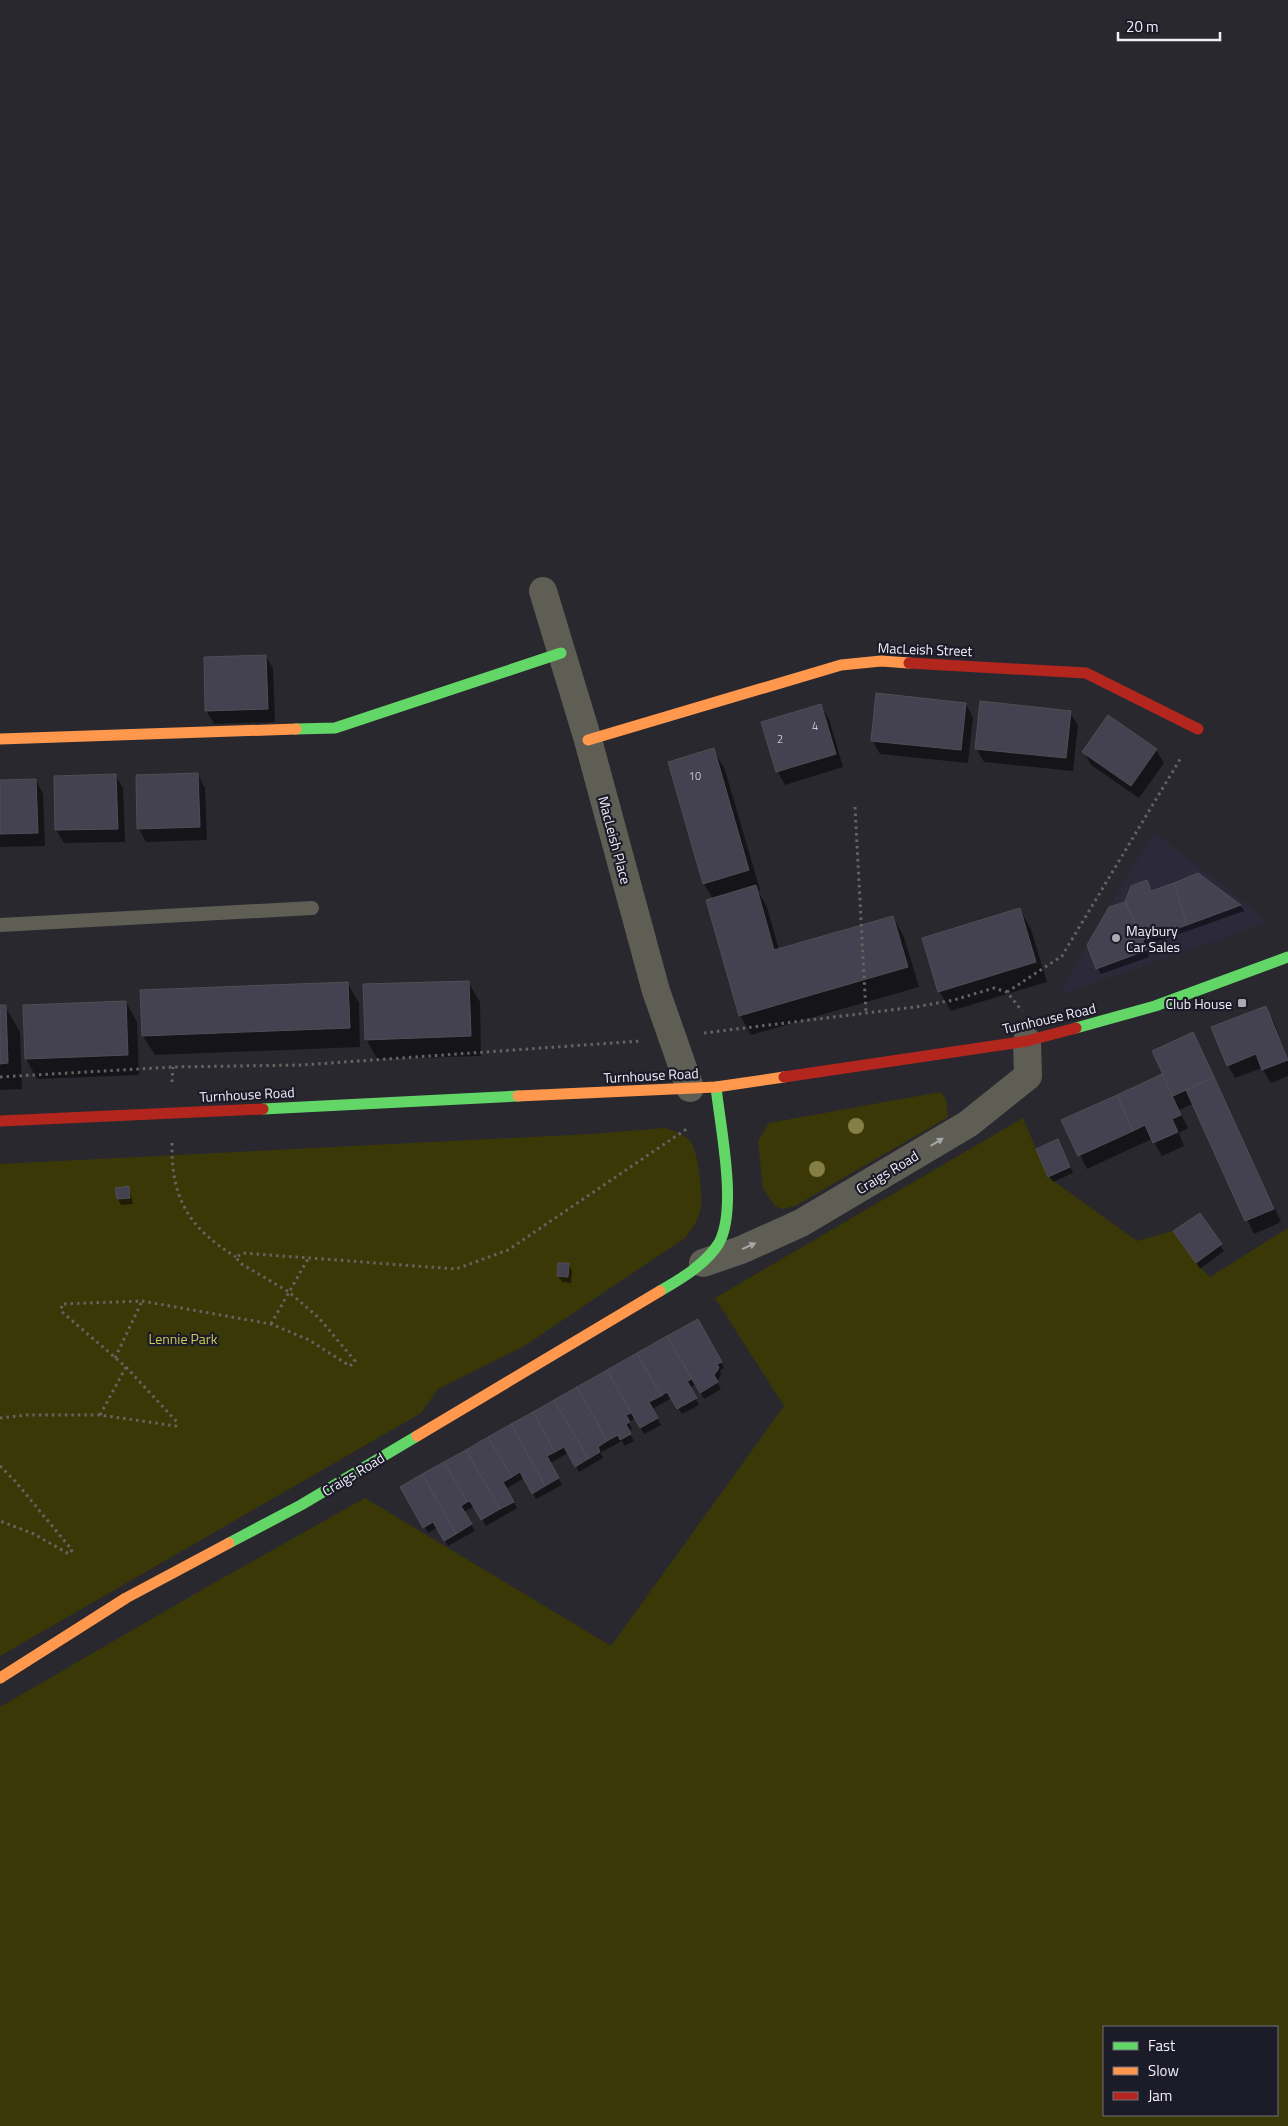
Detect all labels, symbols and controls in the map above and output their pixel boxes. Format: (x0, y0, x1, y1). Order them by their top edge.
scale bar (1118, 10, 1220, 42)
text: 20 m (1126, 15, 1159, 38)
street label: MacLeish Street (877, 637, 973, 661)
house number: 4 (812, 718, 818, 734)
house number: 2 (777, 731, 783, 747)
house number: 10 (689, 768, 701, 784)
street label: MacLeish Place (593, 794, 637, 886)
place label: Maybury Car Sales (1126, 920, 1180, 957)
marker: Maybury Car Sales (1110, 932, 1122, 944)
place label: Club House (1165, 993, 1232, 1014)
street label: Turnhouse Road (1000, 997, 1098, 1039)
marker: Club House (1236, 997, 1248, 1009)
street label: Turnhouse Road (603, 1062, 699, 1088)
street label: Turnhouse Road (199, 1081, 295, 1107)
one-way arrow (930, 1138, 943, 1147)
street label: Craigs Road (852, 1145, 922, 1199)
one-way arrow (742, 1242, 756, 1250)
park label: Lennie Park (149, 1328, 218, 1349)
street label: Craigs Road (318, 1447, 388, 1501)
legend (1103, 2026, 1278, 2116)
text: Fast (1148, 2034, 1176, 2057)
text: Slow (1148, 2059, 1179, 2082)
text: Jam (1148, 2084, 1172, 2107)

